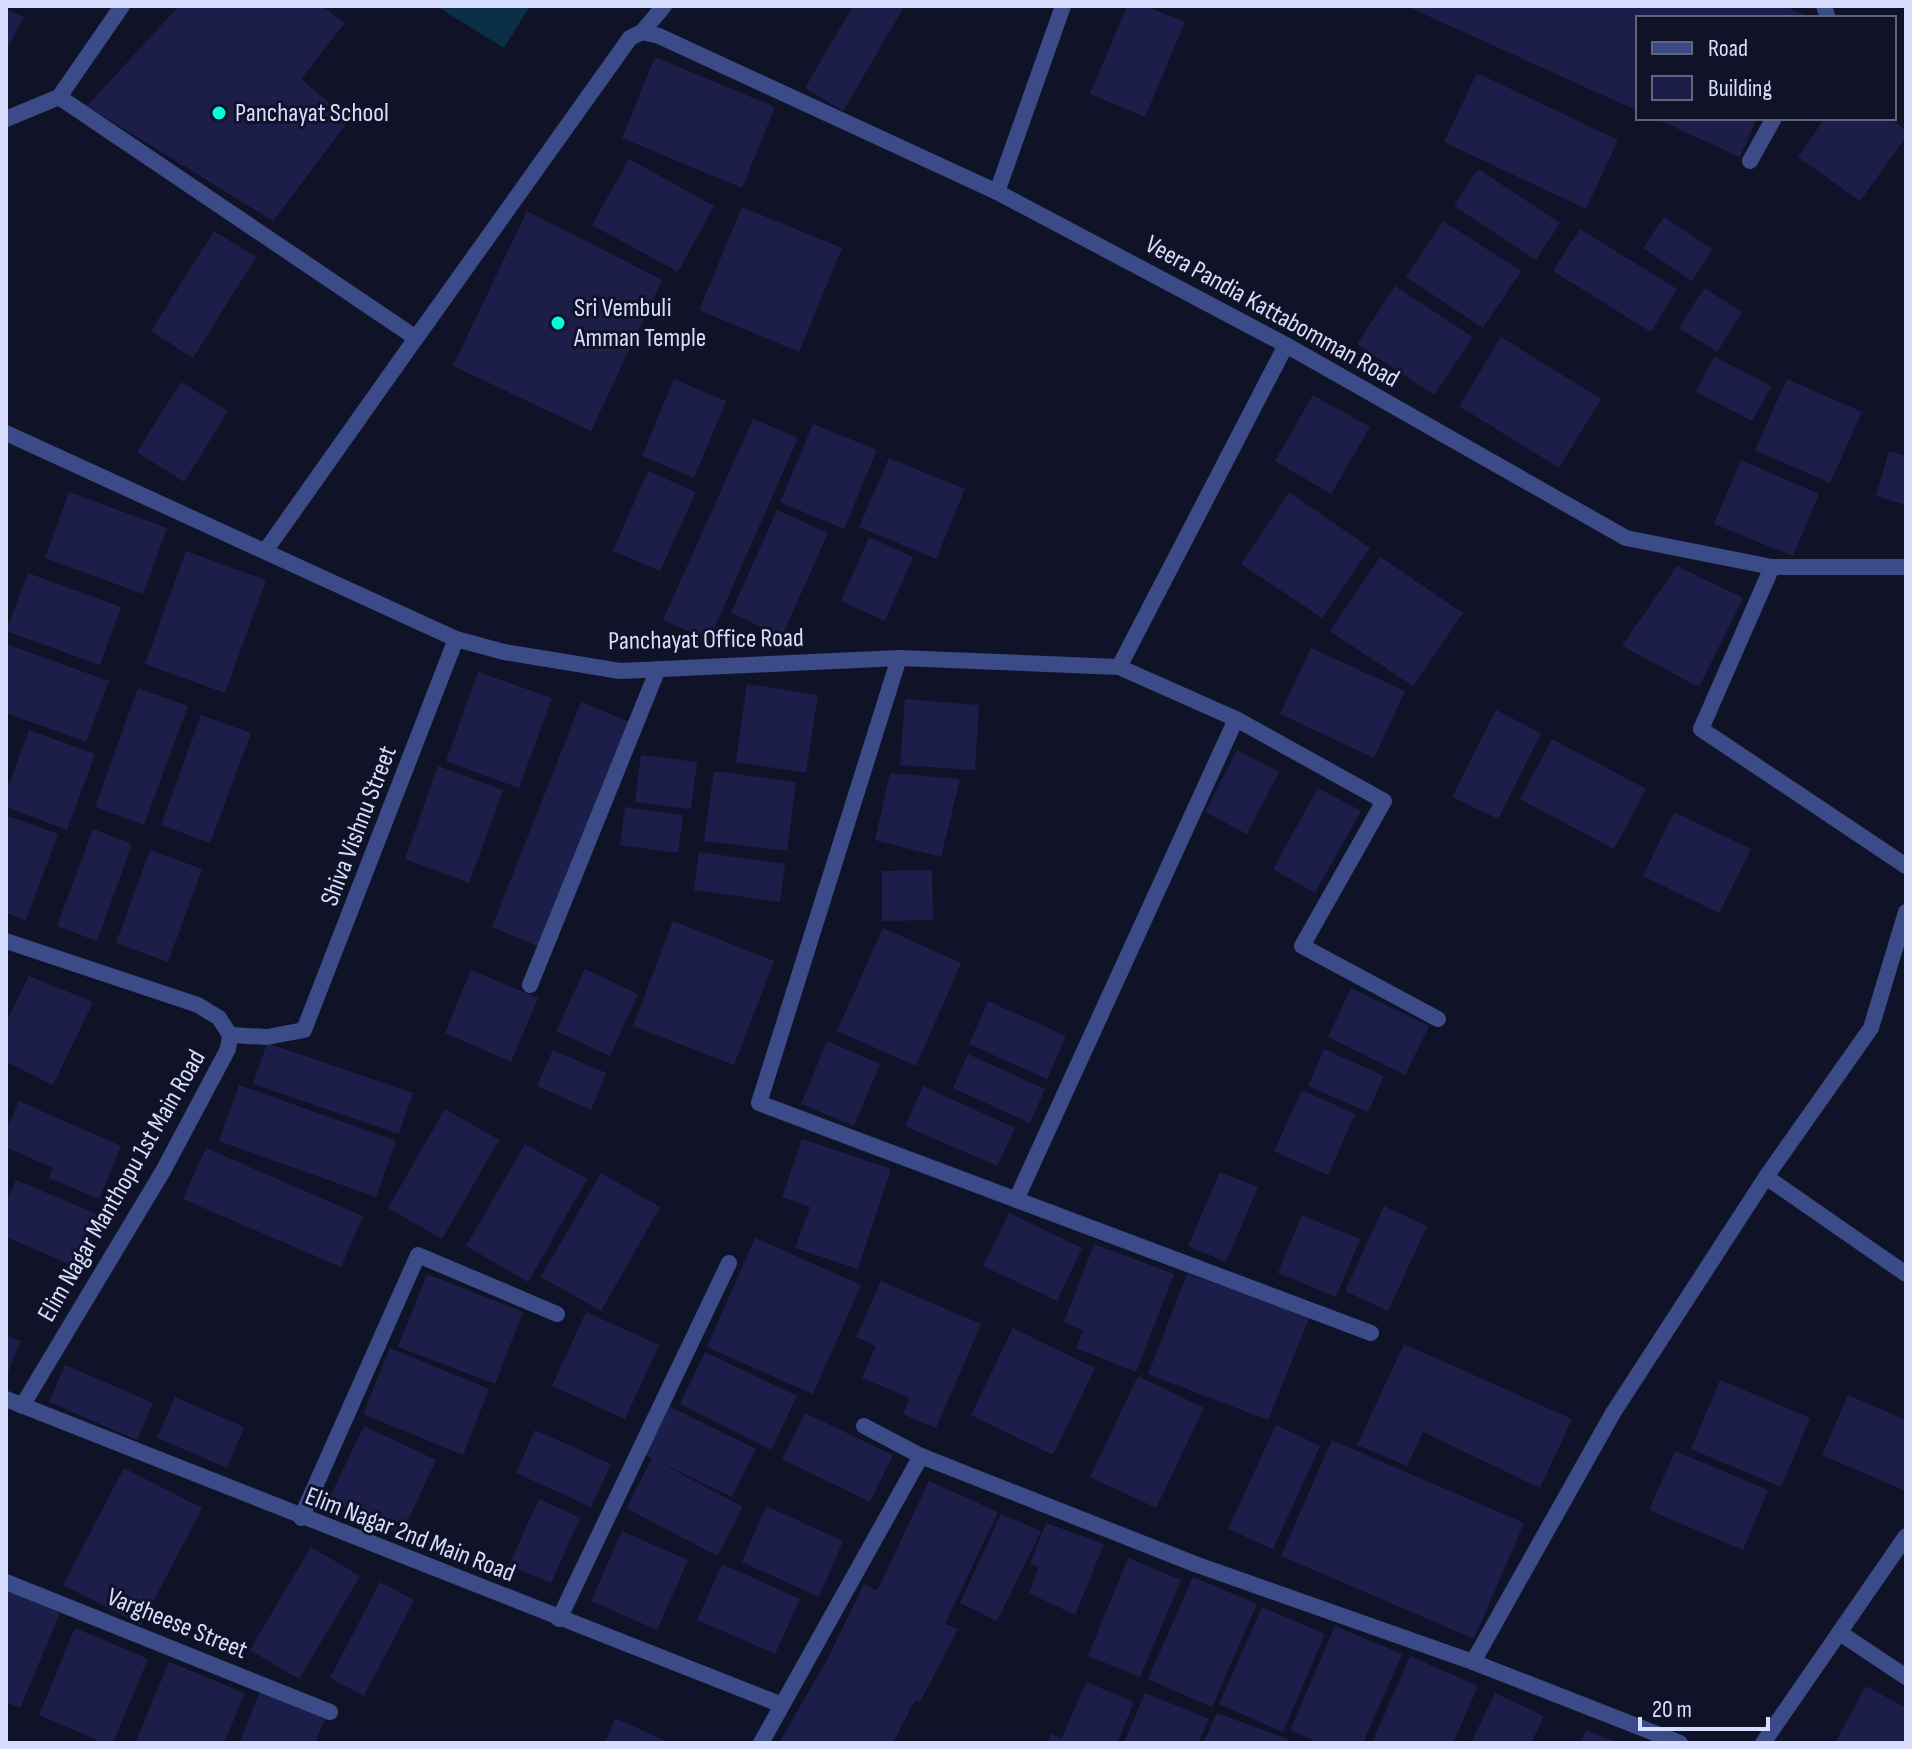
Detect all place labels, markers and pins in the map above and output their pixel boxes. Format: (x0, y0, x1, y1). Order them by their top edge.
place label: Panchayat School (235, 98, 389, 129)
marker: Panchayat School (210, 104, 228, 122)
place label: Sri Vembuli Amman Temple (573, 293, 706, 354)
marker: Sri Vembuli Amman Temple (549, 314, 567, 332)

